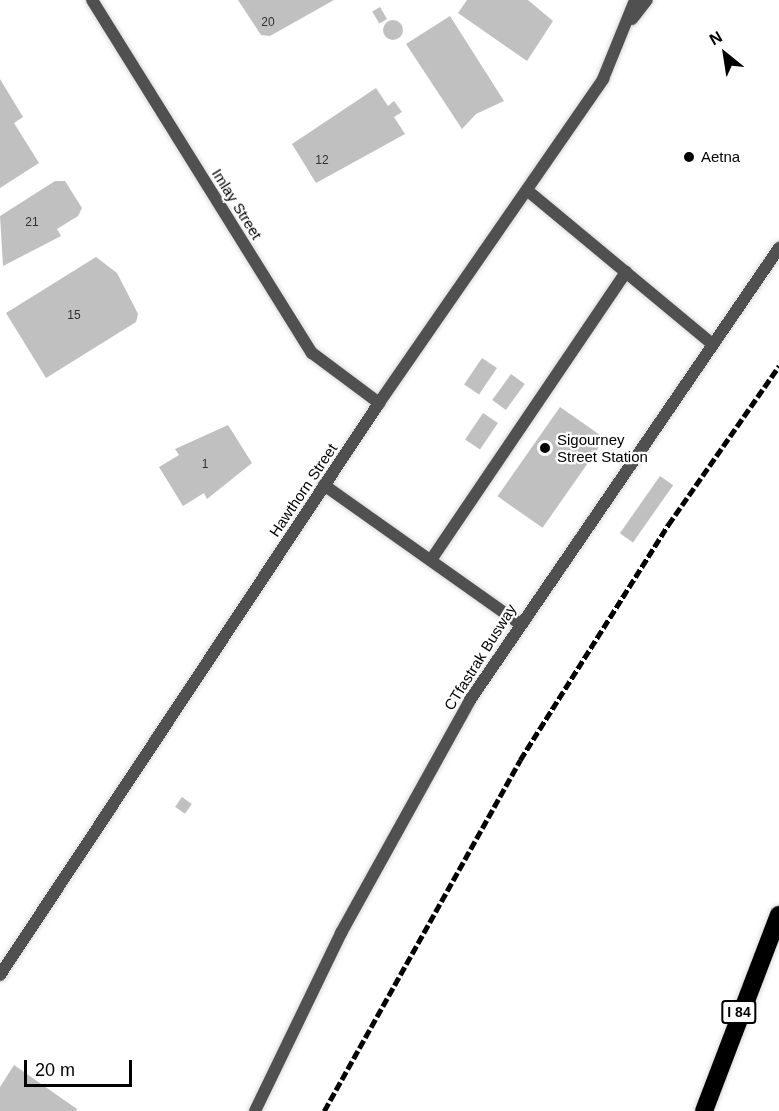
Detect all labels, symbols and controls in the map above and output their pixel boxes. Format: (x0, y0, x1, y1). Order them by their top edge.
house number: 20 (261, 16, 275, 30)
north arrow (695, 24, 755, 84)
text: N (706, 28, 725, 48)
place label: Aetna (701, 148, 740, 166)
marker: Aetna (682, 150, 696, 164)
house number: 12 (315, 154, 329, 168)
street label: Imlay Street (208, 165, 266, 243)
house number: 21 (25, 216, 39, 230)
house number: 15 (67, 309, 81, 323)
place label: Sigourney Street Station (557, 430, 648, 465)
street label: Hawthorn Street (265, 440, 341, 540)
marker: Sigourney Street Station (538, 441, 552, 455)
house number: 1 (202, 458, 208, 472)
street label: CTfastrak Busway (440, 601, 520, 713)
road number: I 84 (721, 1001, 757, 1023)
scale bar (27, 1048, 135, 1086)
text: 20 m (35, 1060, 75, 1080)

